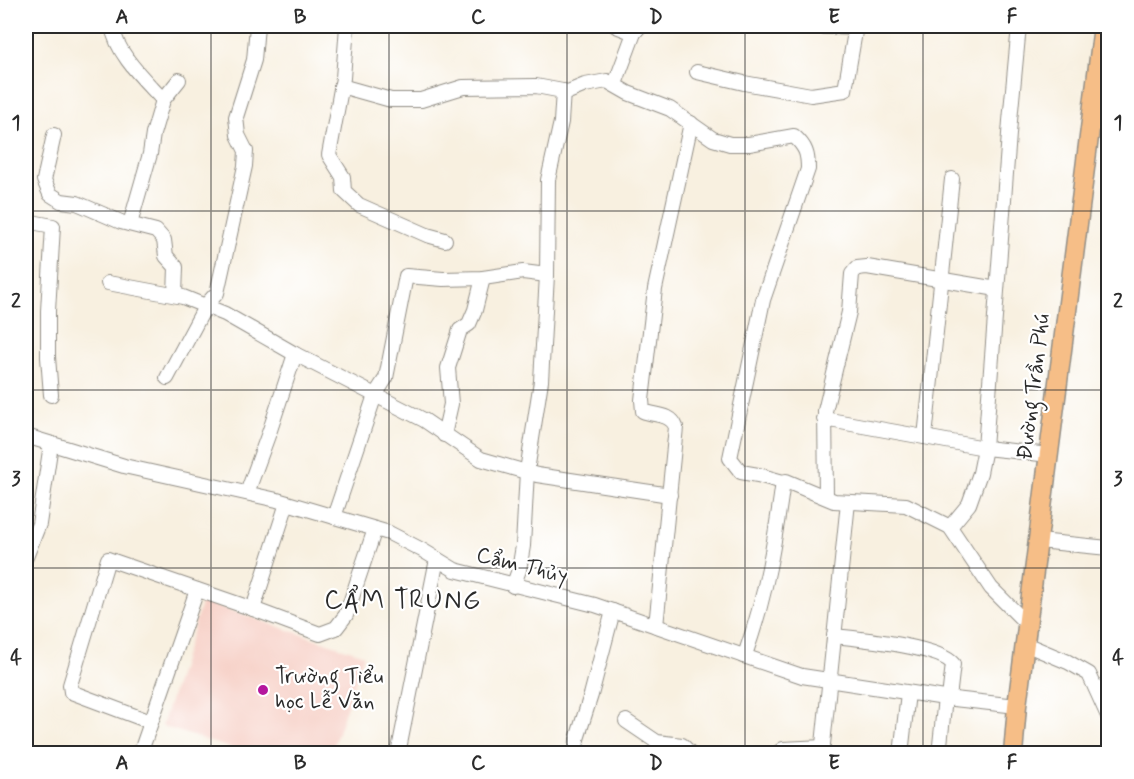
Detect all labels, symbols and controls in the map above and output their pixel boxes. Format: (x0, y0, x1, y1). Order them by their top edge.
text: A (115, 4, 129, 31)
text: B (294, 4, 307, 31)
text: C (471, 4, 486, 31)
text: D (649, 4, 663, 31)
text: E (828, 4, 840, 31)
text: F (1007, 4, 1018, 31)
text: 1 (12, 110, 20, 137)
text: 1 (1114, 110, 1122, 137)
text: 2 (11, 288, 21, 315)
text: 2 (1113, 288, 1123, 315)
street label: Đường Trần Phú (1011, 312, 1060, 462)
text: 3 (11, 466, 21, 493)
text: 3 (1113, 466, 1123, 493)
street label: Cẩm Thủy (473, 541, 571, 591)
district label: CẨM TRUNG (324, 584, 482, 618)
text: 4 (10, 645, 22, 672)
text: 4 (1112, 645, 1124, 672)
place label: Trường Tiểu học Lễ Văn (275, 663, 383, 716)
marker: Trường Tiểu học Lễ Văn (256, 683, 270, 697)
text: A (115, 750, 129, 777)
text: B (294, 750, 307, 777)
text: C (471, 750, 486, 777)
text: D (649, 750, 663, 777)
text: E (828, 750, 840, 777)
text: F (1007, 750, 1018, 777)

